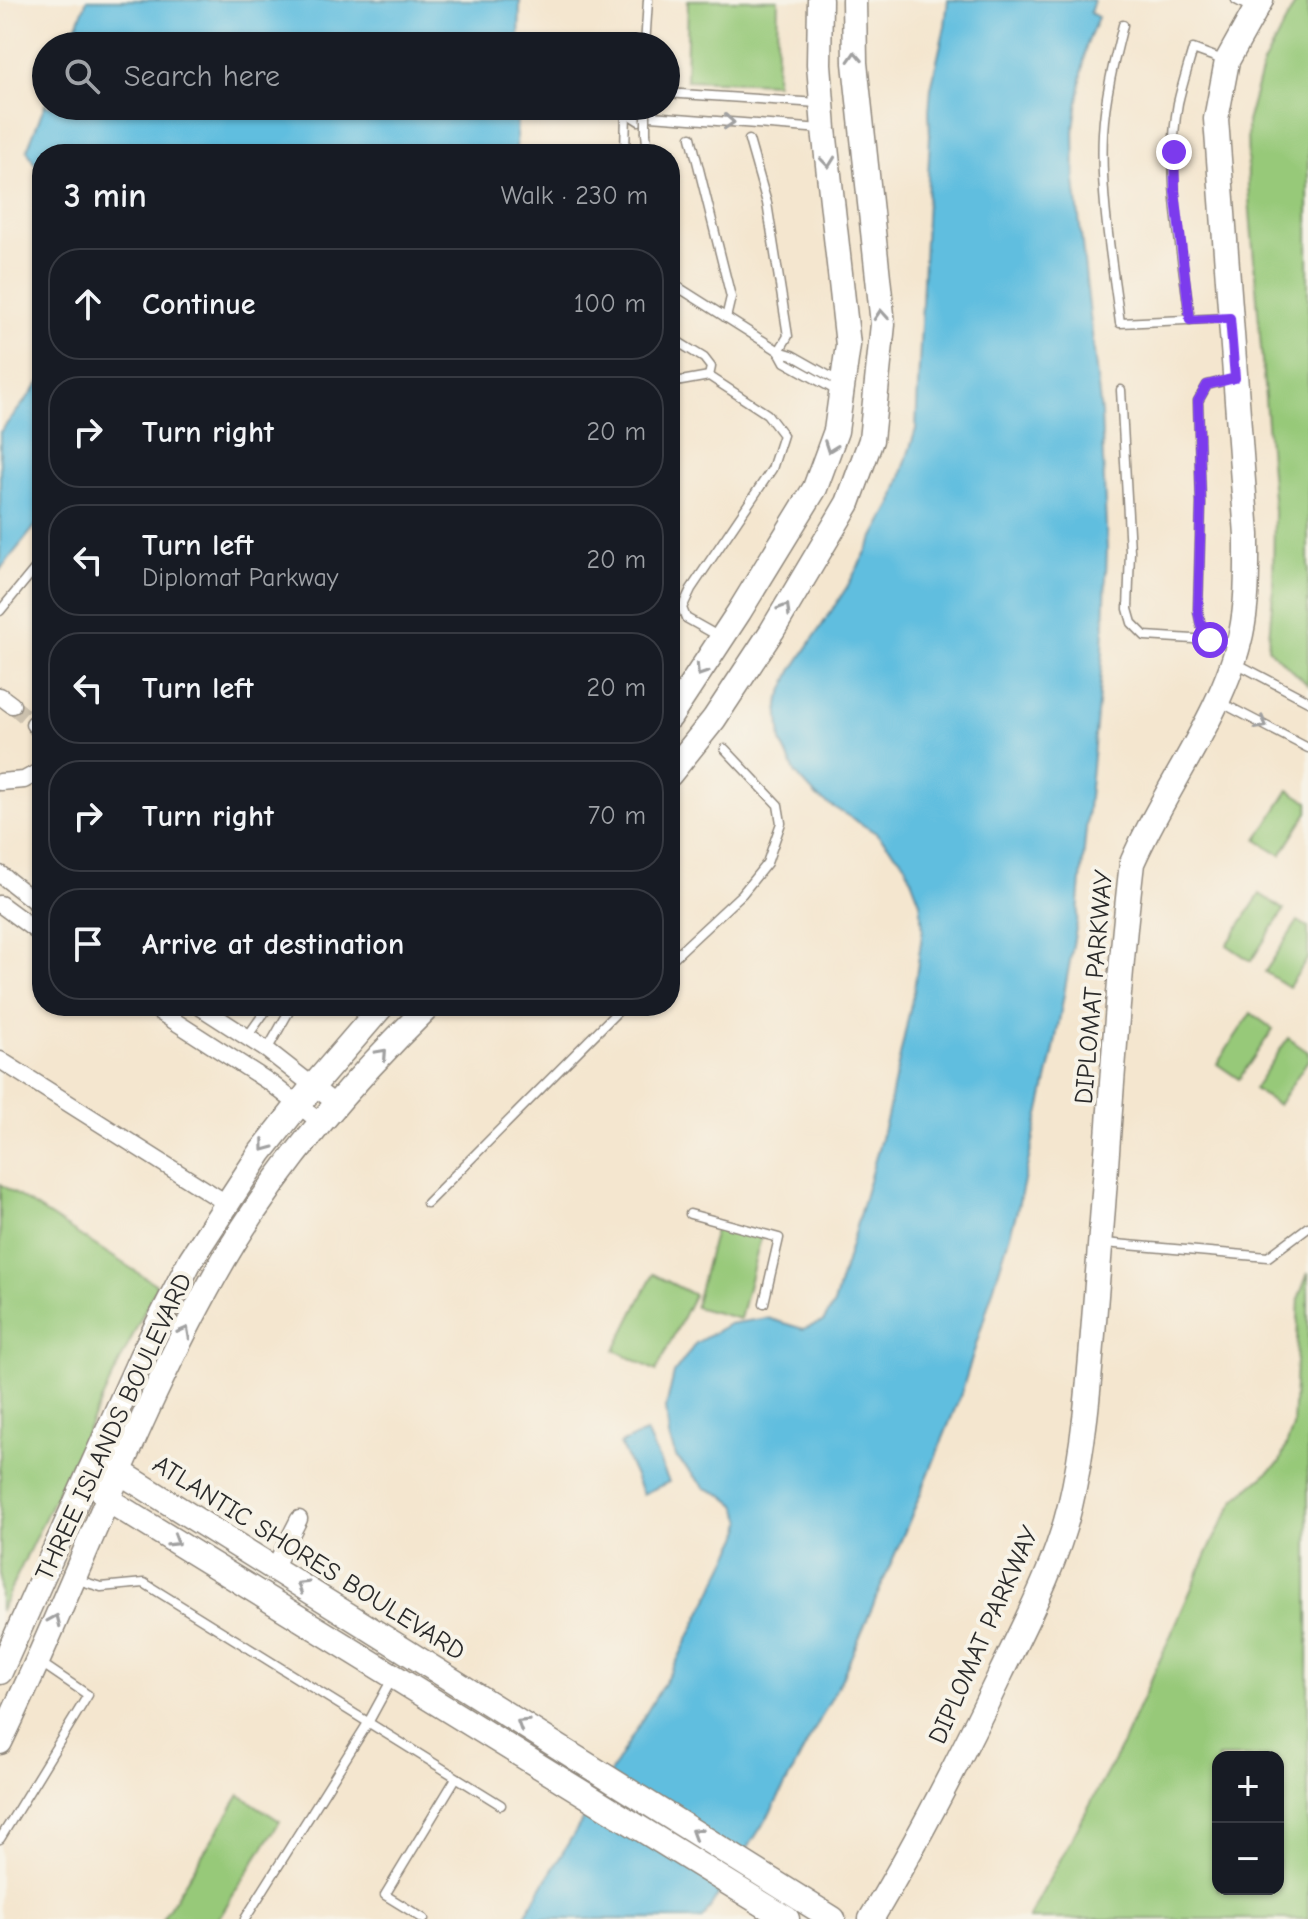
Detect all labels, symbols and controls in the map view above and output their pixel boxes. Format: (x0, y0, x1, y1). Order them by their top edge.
search box (32, 32, 680, 120)
one-way arrow (847, 50, 864, 63)
icon: search (60, 54, 104, 98)
text: Search here (124, 59, 280, 94)
one-way arrow (723, 113, 736, 130)
route end (1156, 134, 1192, 170)
one-way arrow (819, 156, 836, 169)
text: 3 min (64, 176, 147, 216)
text: Walk · 230 m (501, 181, 648, 211)
icon: ahead (66, 282, 110, 326)
text: Continue (142, 287, 256, 322)
text: 100 m (574, 289, 646, 319)
one-way arrow (873, 309, 890, 322)
icon: right (66, 410, 110, 454)
text: Turn right (142, 415, 274, 450)
text: 20 m (586, 417, 646, 447)
one-way arrow (823, 439, 840, 453)
text: Turn left (142, 528, 254, 563)
icon: left (66, 538, 110, 582)
text: 20 m (586, 545, 646, 575)
text: Diplomat Parkway (142, 563, 338, 593)
one-way arrow (775, 603, 791, 618)
route start (1192, 622, 1228, 658)
one-way arrow (695, 662, 710, 677)
icon: left (66, 666, 110, 710)
text: Turn left (142, 671, 254, 706)
text: 20 m (586, 673, 646, 703)
one-way arrow (1254, 714, 1268, 729)
icon: right (66, 794, 110, 838)
text: Turn right (142, 799, 274, 834)
text: 70 m (588, 801, 646, 831)
street label: DIPLOMAT PARKWAY (1069, 868, 1119, 1105)
icon: arrive (66, 922, 110, 966)
text: Arrive at destination (142, 927, 404, 962)
one-way arrow (372, 1049, 387, 1063)
one-way arrow (261, 1138, 275, 1152)
street label: THREE ISLANDS BOULEVARD (29, 1268, 199, 1586)
one-way arrow (176, 1325, 191, 1340)
street label: ATLANTIC SHORES BOULEVARD (147, 1449, 471, 1667)
street label: DIPLOMAT PARKWAY (922, 1521, 1046, 1749)
one-way arrow (165, 1531, 180, 1546)
one-way arrow (296, 1580, 311, 1595)
one-way arrow (46, 1614, 62, 1628)
one-way arrow (516, 1718, 531, 1733)
map controls (1212, 1751, 1284, 1895)
button: + (1212, 1751, 1284, 1823)
button: − (1212, 1823, 1284, 1895)
one-way arrow (691, 1827, 705, 1842)

